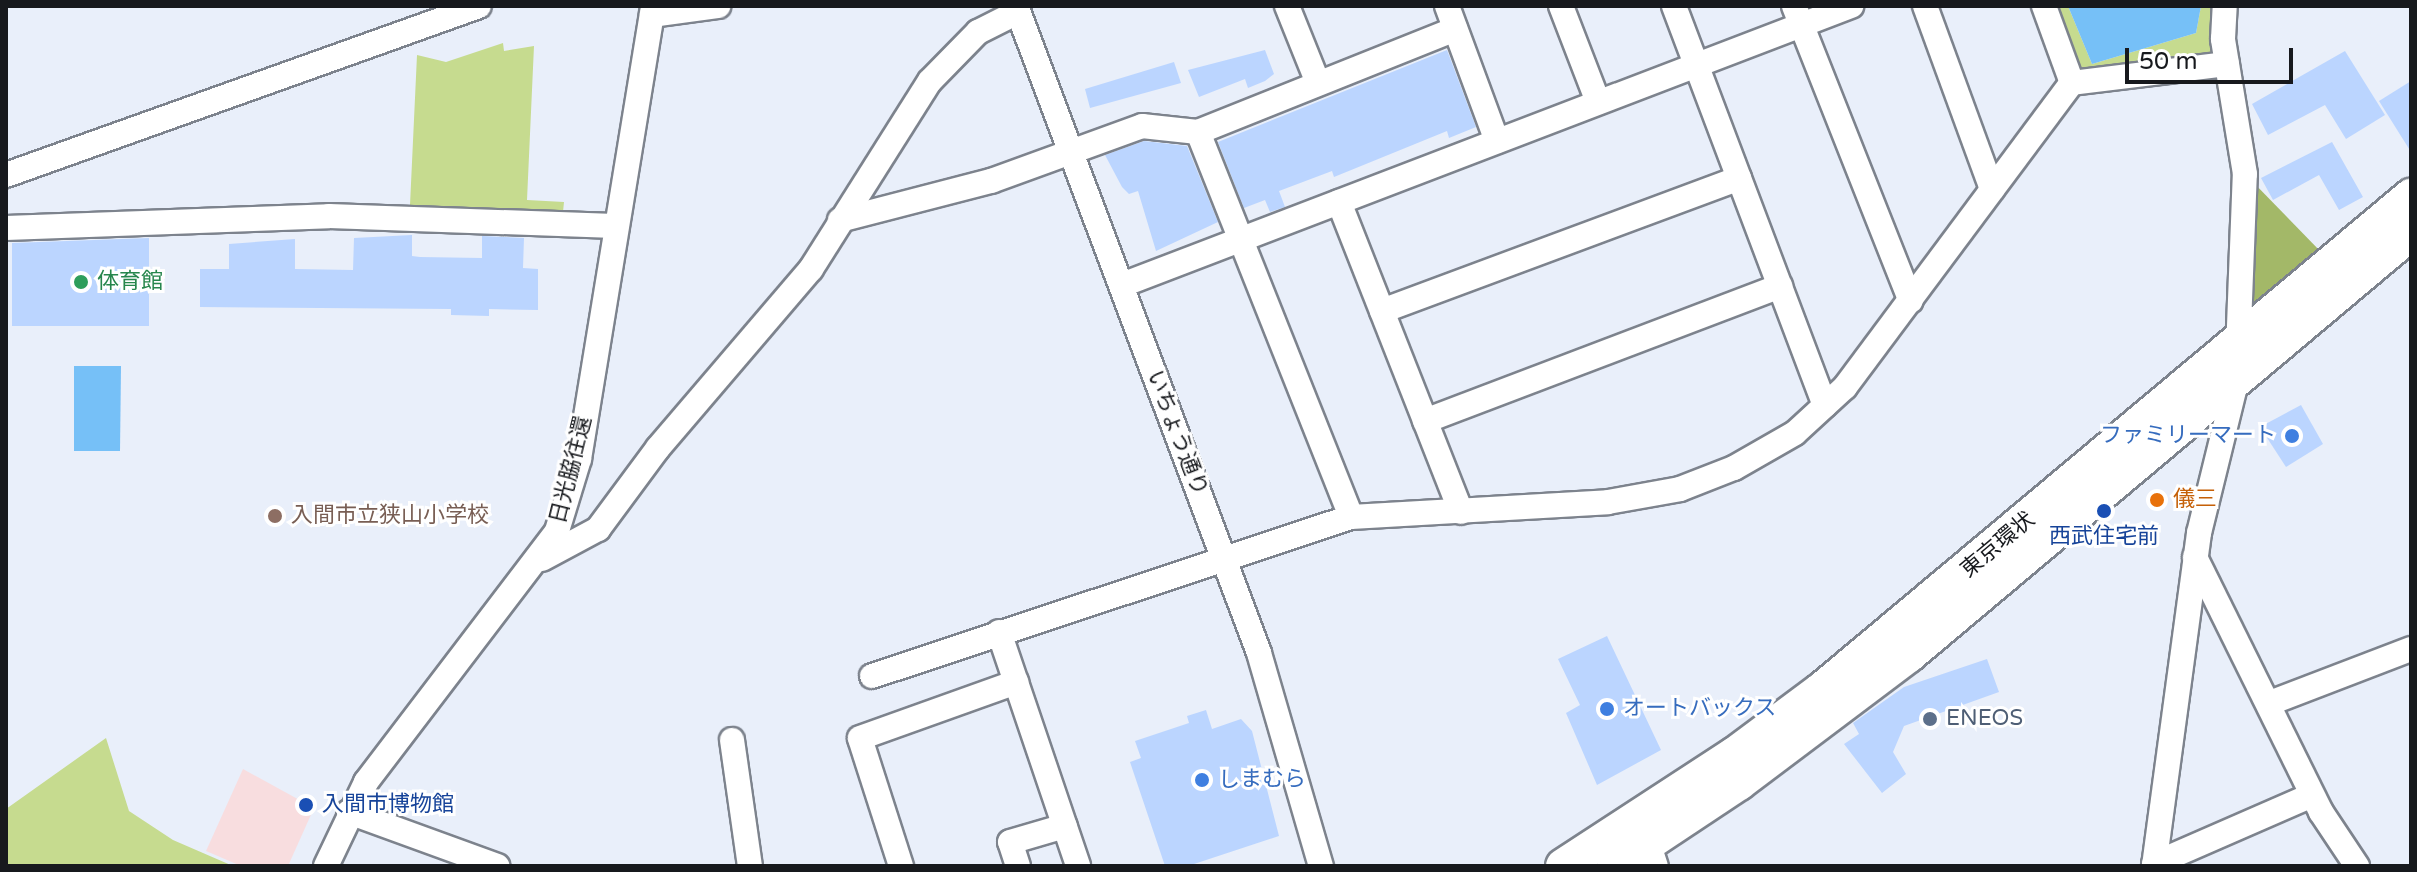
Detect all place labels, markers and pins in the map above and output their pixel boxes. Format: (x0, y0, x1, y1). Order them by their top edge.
place label: 体育館 (97, 269, 163, 295)
marker: 体育館 (72, 273, 90, 291)
place label: ファミリーマート (2100, 423, 2276, 449)
marker: ファミリーマート (2283, 427, 2301, 445)
place label: 儀三 (2173, 487, 2217, 513)
marker: 儀三 (2148, 491, 2166, 509)
marker: 西武住宅前 (2095, 502, 2113, 520)
place label: 入間市立狭山小学校 (291, 503, 489, 529)
marker: 入間市立狭山小学校 (266, 507, 284, 525)
place label: 西武住宅前 (2049, 524, 2159, 550)
place label: オートバックス (1623, 696, 1777, 722)
marker: オートバックス (1598, 700, 1616, 718)
place label: ENEOS (1946, 706, 2023, 732)
marker: ENEOS (1921, 710, 1939, 728)
place label: しまむら (1218, 767, 1306, 793)
marker: しまむら (1193, 771, 1211, 789)
place label: 入間市博物館 (322, 792, 454, 818)
marker: 入間市博物館 (297, 796, 315, 814)

